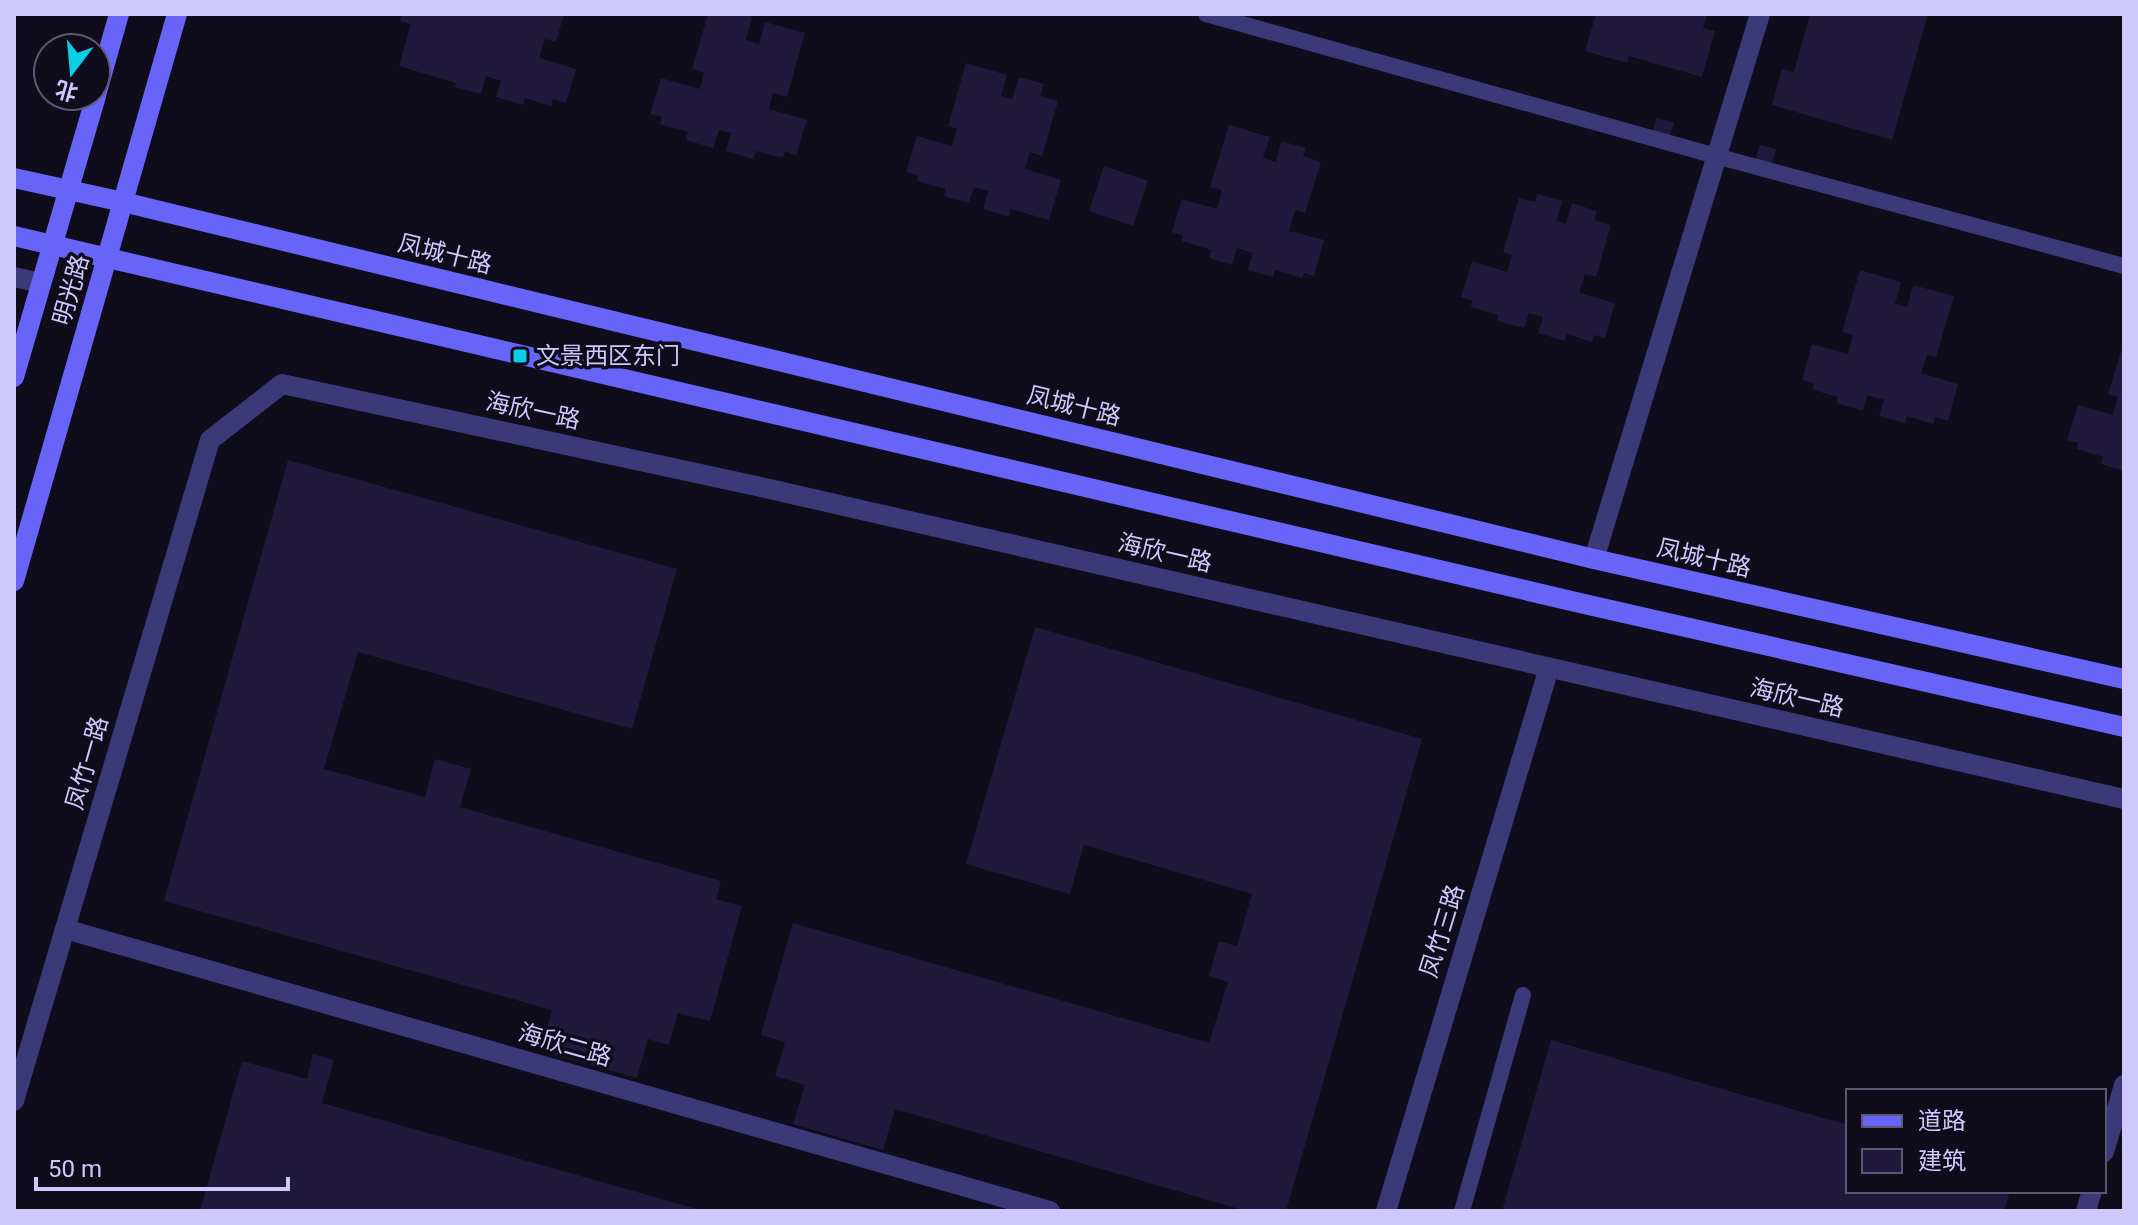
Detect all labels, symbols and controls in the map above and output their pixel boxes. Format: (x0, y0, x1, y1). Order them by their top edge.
north arrow (32, 32, 112, 112)
text: 北 (53, 76, 81, 106)
street label: 凤城十路 (395, 229, 495, 279)
street label: 明光路 (48, 252, 94, 328)
place label: 文景西区东门 (536, 342, 680, 370)
marker: 文景西区东门 (511, 347, 529, 365)
street label: 凤城十路 (1024, 381, 1124, 431)
street label: 海欣一路 (483, 387, 583, 435)
street label: 海欣一路 (1115, 529, 1215, 577)
street label: 凤城十路 (1654, 534, 1754, 582)
street label: 海欣一路 (1747, 674, 1847, 722)
street label: 凤竹一路 (60, 713, 114, 813)
street label: 凤竹三路 (1415, 881, 1469, 981)
street label: 海欣二路 (515, 1018, 615, 1072)
legend (1846, 1089, 2106, 1193)
text: 道路 (1918, 1107, 1966, 1135)
scale bar (36, 1141, 288, 1191)
text: 建筑 (1918, 1147, 1966, 1175)
text: 50 m (48, 1155, 102, 1183)

